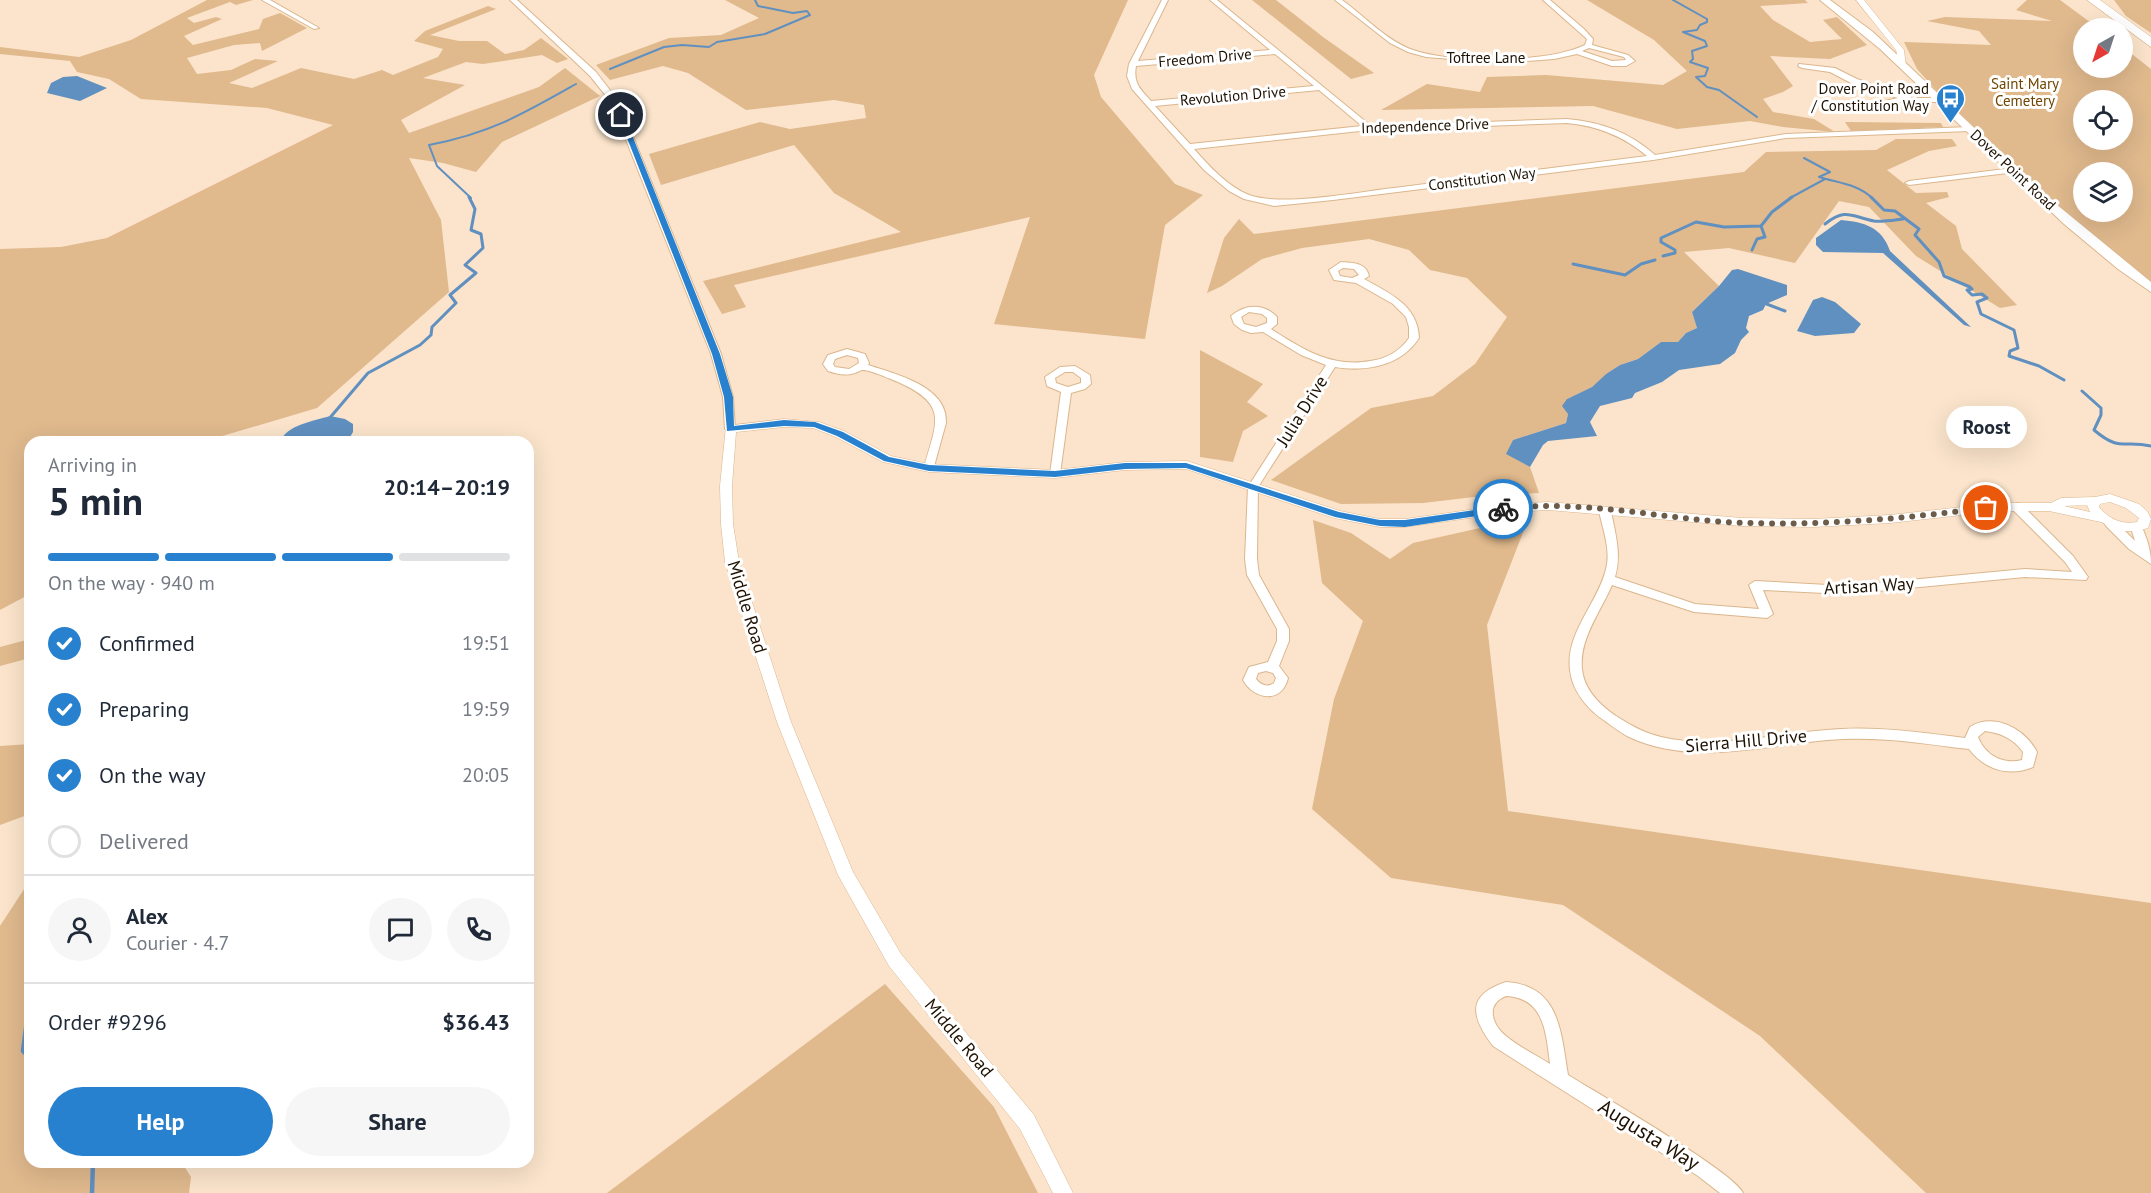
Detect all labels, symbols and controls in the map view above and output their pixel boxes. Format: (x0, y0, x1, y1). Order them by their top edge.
north arrow (2073, 18, 2133, 78)
map controls (2073, 18, 2133, 222)
street label: Freedom Drive (1157, 44, 1253, 71)
street label: Toftree Lane (1447, 48, 1525, 67)
park label: Saint Mary Cemetery (1991, 74, 2059, 110)
place label: Dover Point Road / Constitution Way (1811, 79, 1929, 115)
street label: Revolution Drive (1179, 81, 1287, 110)
bus stop icon: Dover Point Road / Constitution Way (1934, 82, 1966, 124)
pin (595, 89, 646, 140)
button: locate (2073, 90, 2133, 150)
icon: home (604, 98, 637, 131)
street label: Independence Drive (1361, 114, 1489, 137)
street label: Dover Point Road (1966, 125, 2060, 214)
street label: Constitution Way (1427, 162, 1537, 195)
button: layers (2073, 162, 2133, 222)
street label: Julia Drive (1270, 371, 1332, 451)
callout: Roost (1946, 406, 2026, 448)
text: Roost (1963, 414, 2010, 440)
text: Arriving in (48, 452, 137, 478)
text: 20:14–20:19 (384, 473, 510, 501)
text: 5 min (48, 475, 143, 526)
courier (1473, 479, 1533, 539)
pin (1960, 482, 2011, 533)
icon: bag (1969, 491, 2002, 524)
icon: bike (1487, 493, 1520, 526)
street label: Middle Road (722, 558, 772, 656)
text: On the way · 940 m (48, 570, 215, 596)
street label: Artisan Way (1823, 572, 1915, 599)
icon: check (48, 627, 81, 660)
text: Confirmed (99, 629, 195, 657)
text: 19:51 (462, 630, 510, 656)
icon: check (48, 693, 81, 726)
text: Preparing (99, 695, 189, 723)
text: 19:59 (462, 696, 510, 722)
street label: Sierra Hill Drive (1684, 724, 1808, 757)
icon: check (48, 759, 81, 792)
text: On the way (99, 761, 206, 789)
text: 20:05 (462, 762, 510, 788)
text: Delivered (99, 827, 189, 855)
button: person (48, 898, 111, 961)
button: chat (369, 898, 432, 961)
button: phone (447, 898, 510, 961)
text: Alex (126, 902, 168, 930)
text: Courier · 4.7 (126, 930, 229, 956)
street label: Middle Road (920, 994, 999, 1082)
text: Order #9296 (48, 1008, 167, 1036)
text: $36.43 (442, 1008, 510, 1036)
button: Help (48, 1087, 273, 1156)
button: Share (285, 1087, 510, 1156)
street label: Augusta Way (1594, 1093, 1705, 1176)

